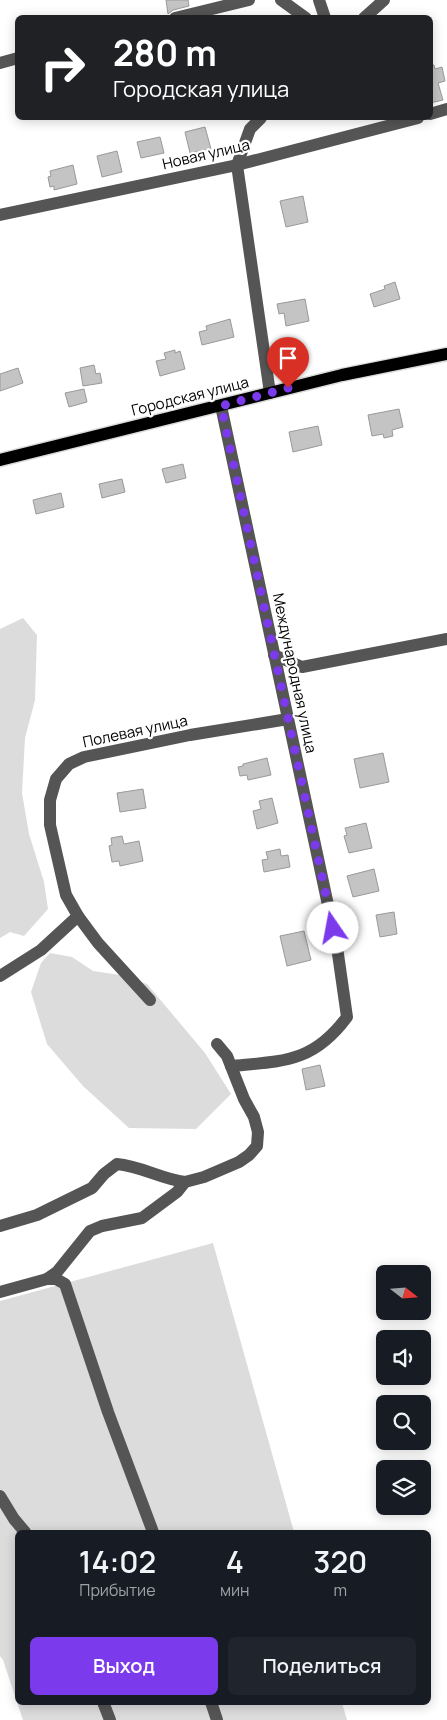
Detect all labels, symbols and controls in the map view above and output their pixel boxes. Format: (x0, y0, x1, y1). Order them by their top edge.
text: 280 m (113, 29, 217, 77)
icon: right (30, 35, 95, 100)
text: Городская улица (113, 74, 289, 104)
street label: Новая улица (160, 134, 252, 174)
pin (267, 337, 309, 388)
icon: arrive (274, 344, 302, 372)
street label: Городская улица (129, 371, 251, 421)
street label: Международная улица (268, 591, 322, 755)
street label: Полевая улица (81, 710, 189, 752)
position arrow (306, 901, 358, 953)
north arrow (376, 1265, 431, 1320)
map controls (376, 1265, 431, 1515)
button: sound (376, 1330, 431, 1385)
button: search (376, 1395, 431, 1450)
button: layers (376, 1460, 431, 1515)
text: 14:02 (79, 1541, 156, 1582)
text: 4 (226, 1541, 244, 1582)
text: 320 (313, 1541, 367, 1582)
text: Прибытие (79, 1579, 156, 1601)
text: мин (220, 1579, 250, 1601)
text: m (333, 1579, 347, 1601)
button: Выход (30, 1637, 218, 1695)
button: Поделиться (228, 1637, 416, 1695)

